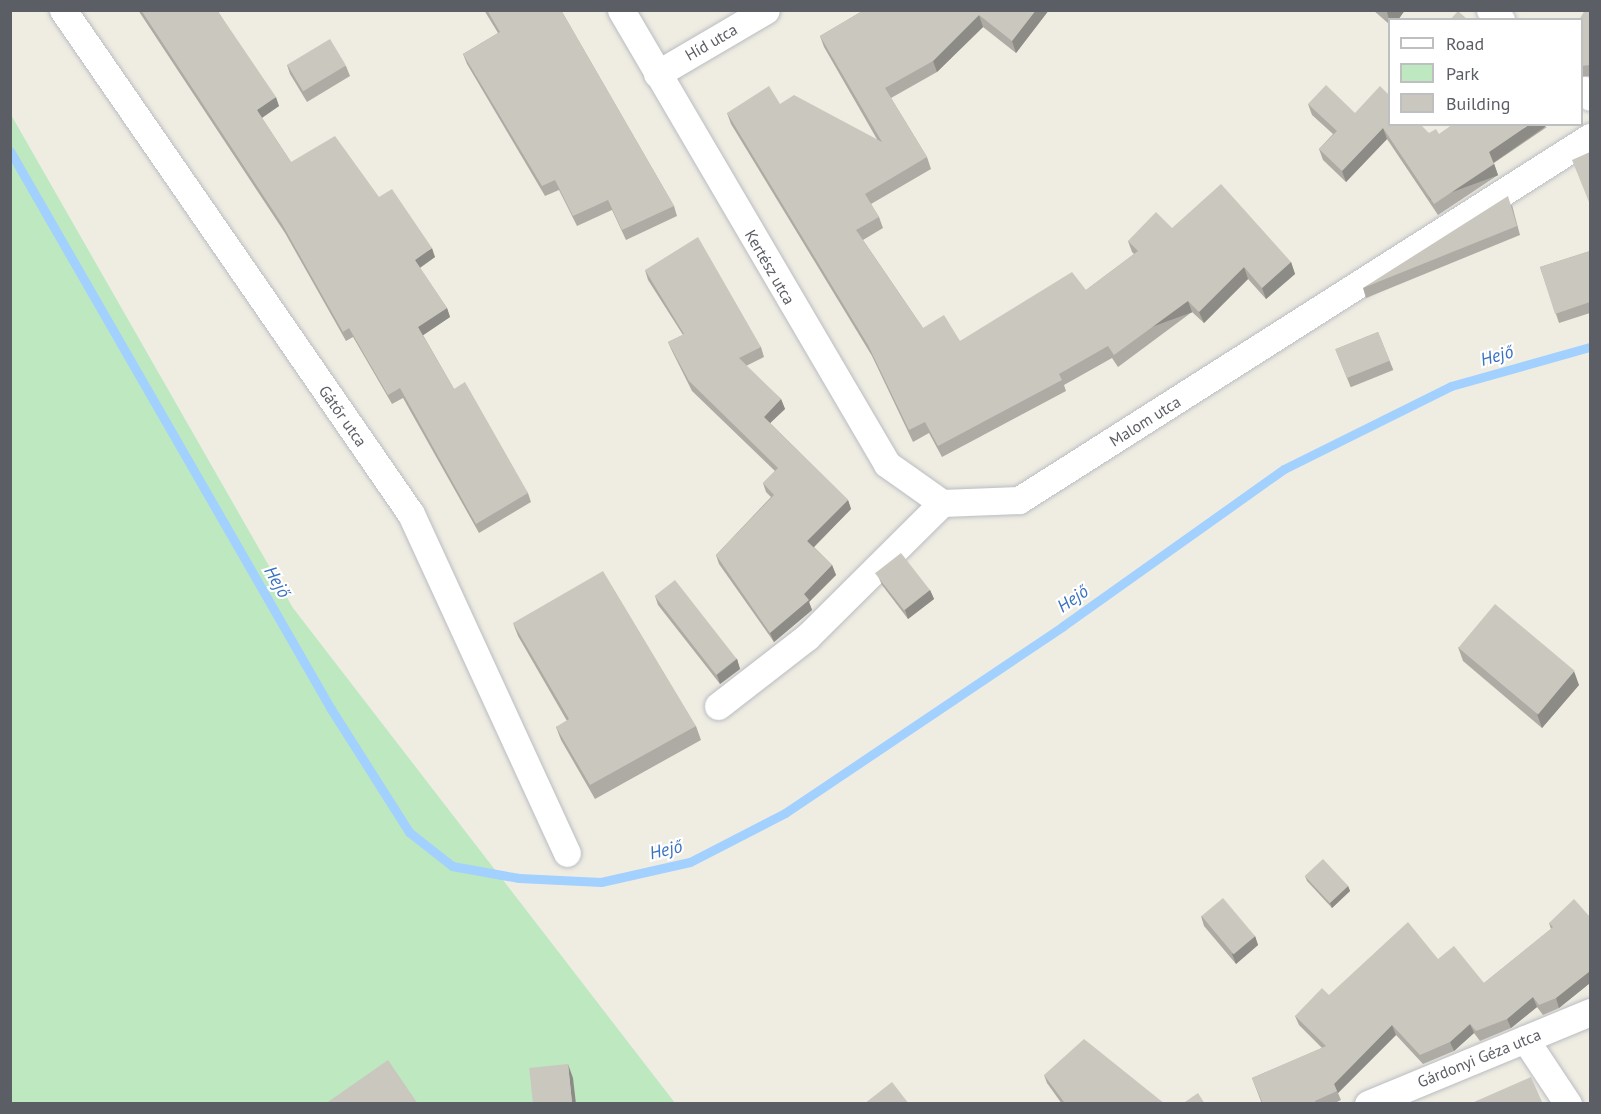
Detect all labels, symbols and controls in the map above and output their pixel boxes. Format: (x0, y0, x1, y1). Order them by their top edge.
legend (1388, 18, 1583, 126)
street label: Híd utca (682, 19, 740, 65)
text: Road (1446, 32, 1484, 55)
text: Park (1446, 62, 1479, 85)
text: Building (1446, 92, 1510, 115)
street label: Kertész utca (741, 226, 799, 308)
water label: Hejő (1478, 341, 1516, 371)
street label: Gátőr utca (315, 382, 371, 450)
street label: Malom utca (1106, 392, 1184, 450)
water label: Hejő (259, 562, 295, 602)
water label: Hejő (1053, 581, 1093, 617)
water label: Hejő (647, 835, 685, 865)
street label: Gárdonyi Géza utca (1415, 1025, 1543, 1091)

